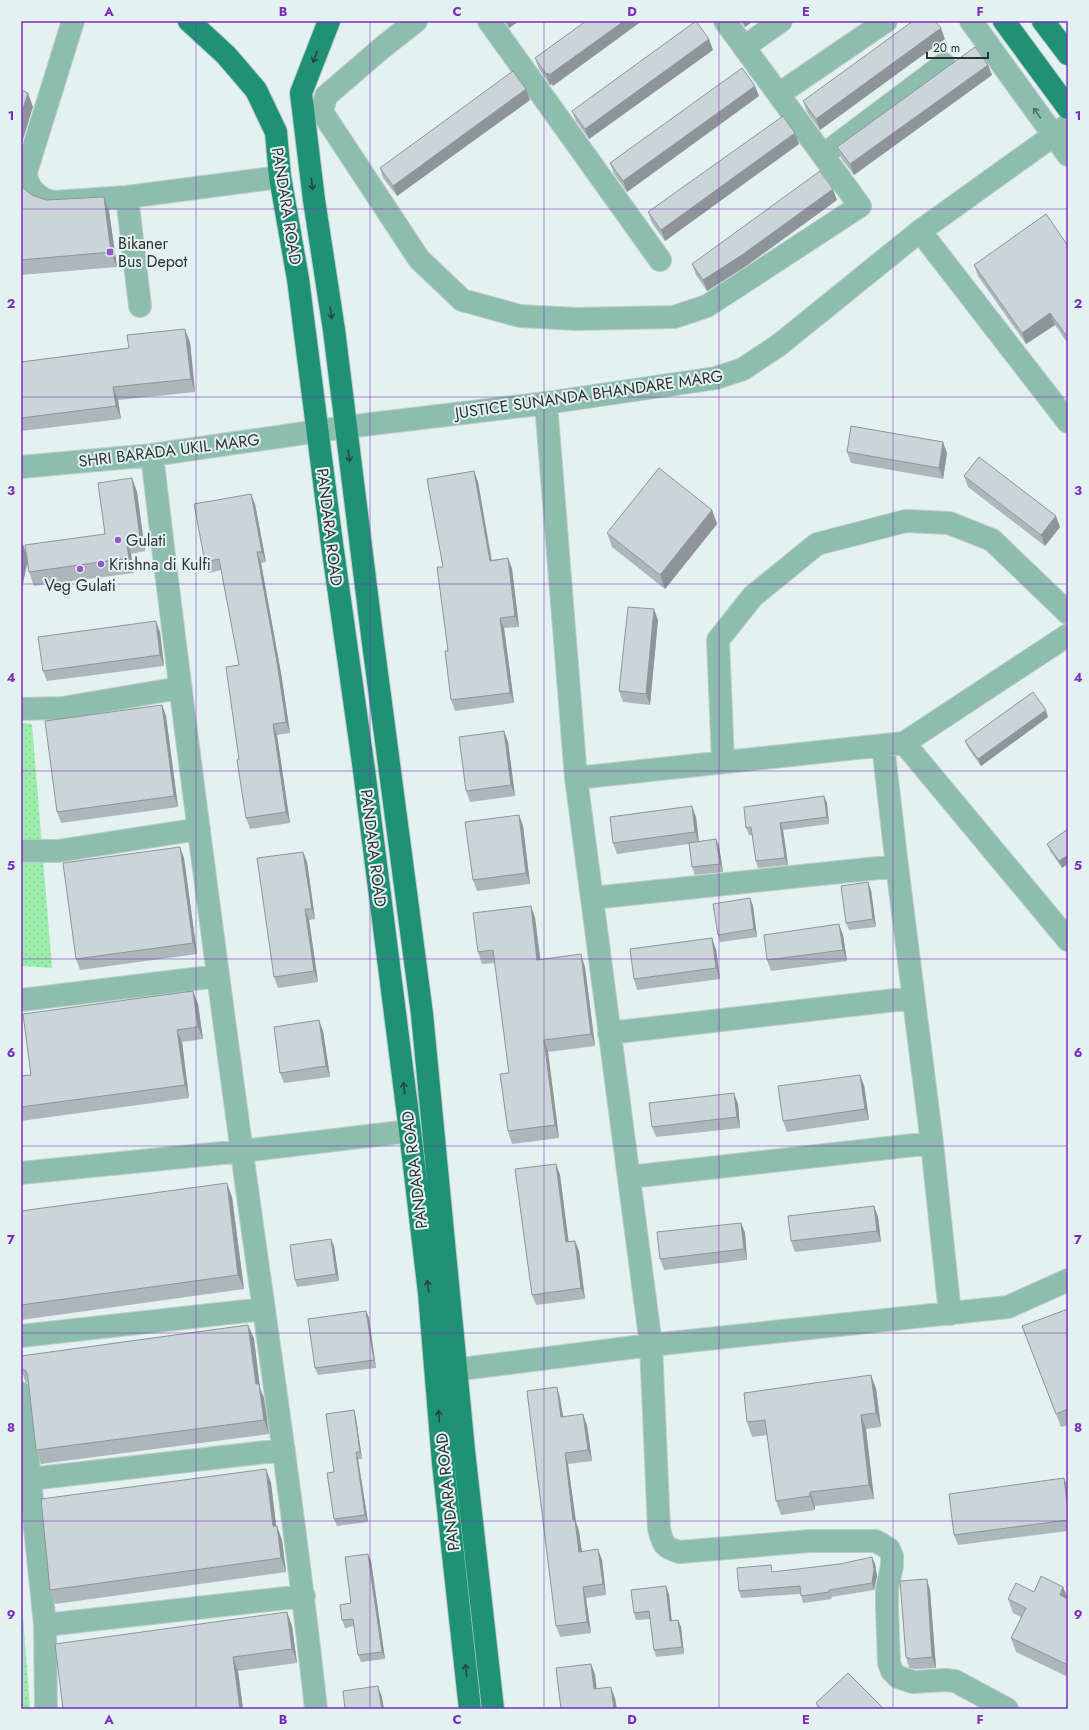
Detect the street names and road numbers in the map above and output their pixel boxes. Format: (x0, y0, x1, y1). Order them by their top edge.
street label: PANDARA ROAD (266, 146, 307, 266)
street label: JUSTICE SUNANDA BHANDARE MARG (452, 364, 724, 425)
street label: SHRI BARADA UKIL MARG (77, 428, 261, 473)
street label: PANDARA ROAD (311, 467, 348, 587)
street label: PANDARA ROAD (355, 788, 392, 908)
street label: PANDARA ROAD (396, 1110, 433, 1230)
street label: PANDARA ROAD (430, 1432, 465, 1552)

